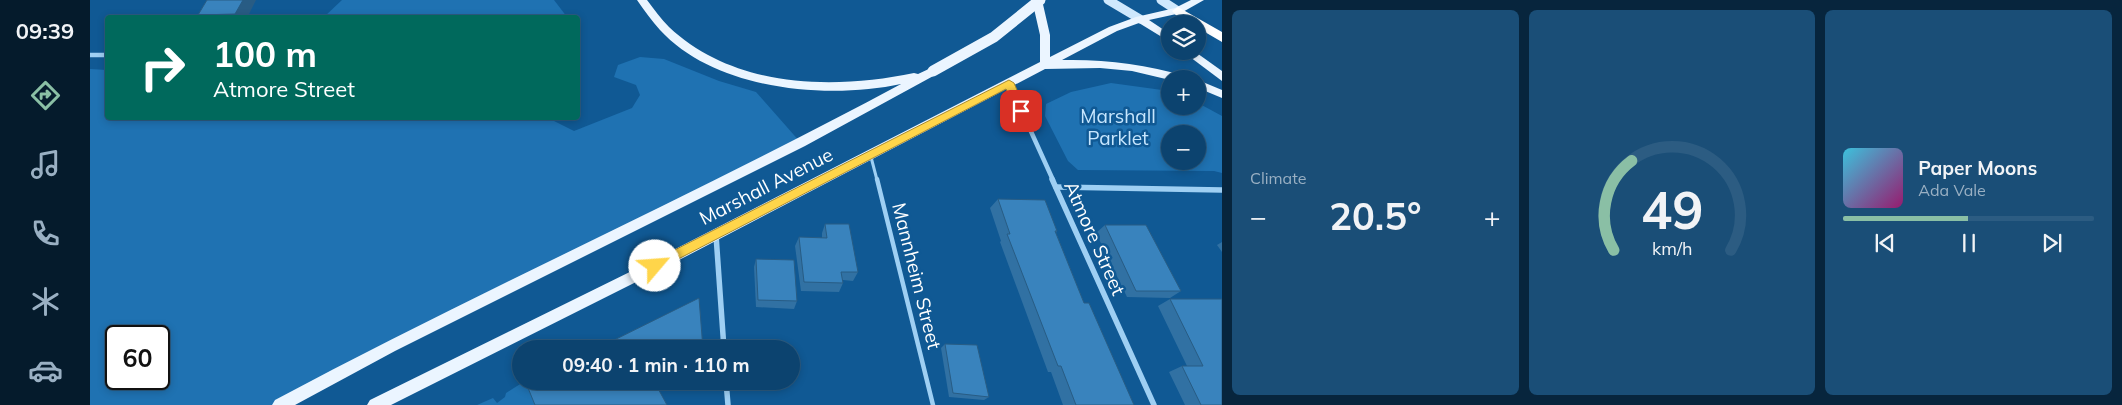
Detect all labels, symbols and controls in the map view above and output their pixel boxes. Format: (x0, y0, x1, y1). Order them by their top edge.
map controls (1161, 15, 1206, 170)
button: layers (1161, 15, 1206, 60)
text: 09:39 (16, 17, 74, 45)
text: 100 m (213, 32, 317, 76)
icon: right (130, 35, 195, 100)
button: + (1161, 70, 1206, 115)
text: Atmore Street (213, 75, 355, 103)
icon: directions (28, 78, 63, 113)
pin (1000, 90, 1042, 132)
icon: arrive (1007, 97, 1035, 125)
park label: Marshall Parklet (1080, 104, 1156, 150)
button: − (1161, 125, 1206, 170)
street label: Marshall Avenue (695, 142, 837, 230)
icon: music (28, 147, 63, 182)
text: Paper Moons (1918, 156, 2037, 180)
text: Climate (1250, 168, 1306, 188)
street label: Atmore Street (1059, 177, 1131, 299)
text: 49 (1641, 177, 1703, 242)
text: Ada Vale (1918, 180, 1986, 200)
text: 20.5° (1329, 192, 1421, 240)
text: − (1250, 199, 1267, 234)
text: + (1484, 199, 1501, 234)
street label: Mannheim Street (887, 200, 947, 352)
icon: phone (28, 216, 63, 251)
icon: previous (1871, 229, 1899, 257)
icon: pause (1955, 229, 1983, 257)
icon: next (2038, 229, 2066, 257)
text: km/h (1652, 237, 1692, 259)
position arrow (628, 239, 680, 291)
icon: climate (28, 284, 63, 319)
speed limit sign: 60 (105, 325, 170, 390)
icon: car (28, 353, 63, 388)
text: 09:40 · 1 min · 110 m (562, 353, 750, 377)

